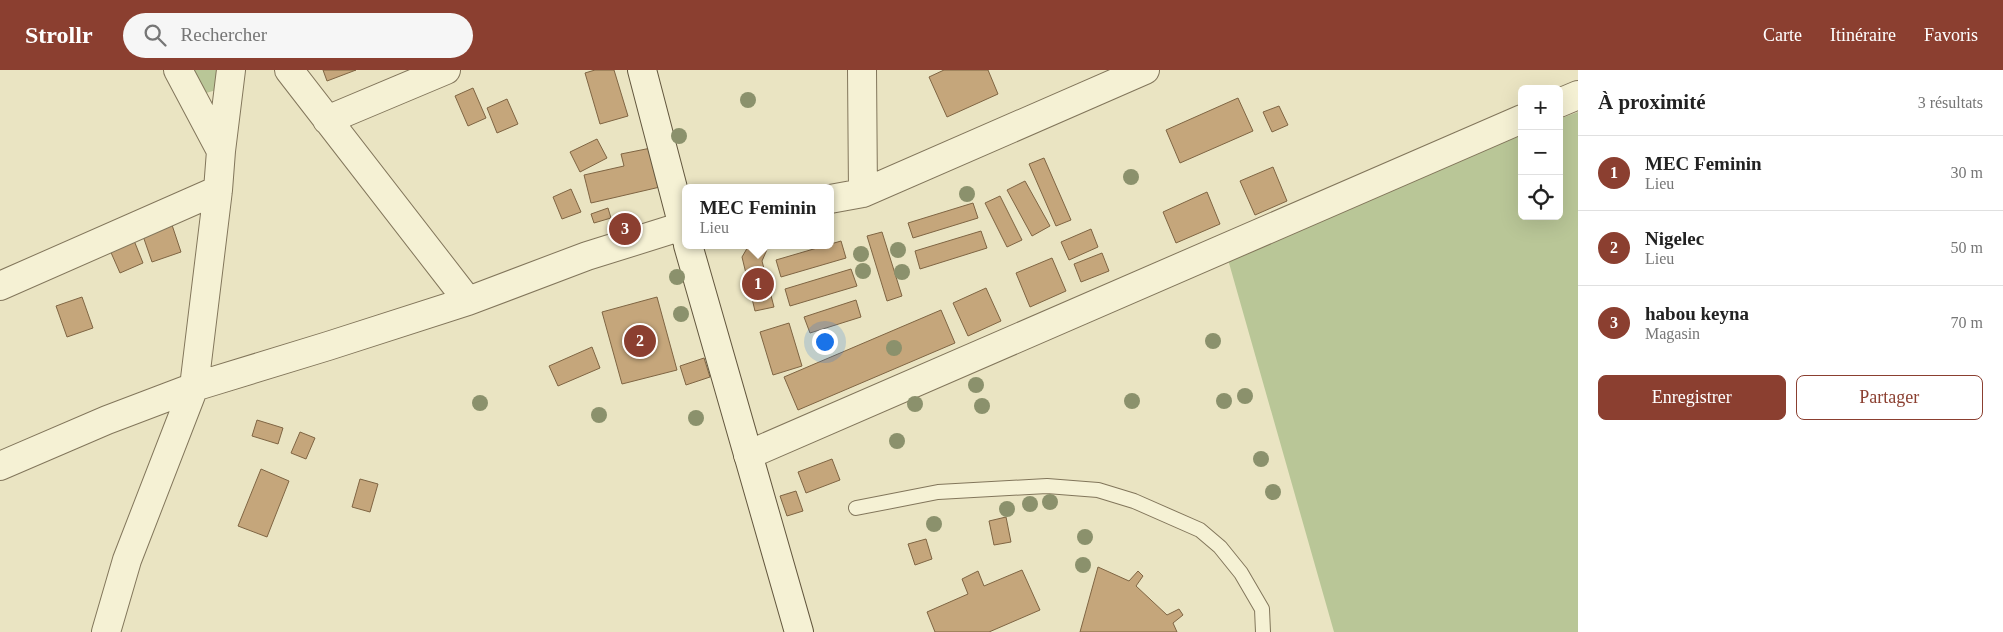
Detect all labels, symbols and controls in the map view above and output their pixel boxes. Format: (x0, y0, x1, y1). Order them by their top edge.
search box (123, 13, 473, 58)
icon: search (141, 21, 169, 49)
text: Strollr (25, 22, 93, 48)
text: Rechercher (181, 24, 267, 45)
text: Carte (1763, 25, 1802, 45)
text: Itinéraire (1830, 25, 1896, 45)
text: Favoris (1924, 25, 1978, 45)
map controls (1518, 85, 1563, 220)
button: + (1518, 85, 1563, 130)
text: À proximité (1598, 90, 1706, 114)
text: 3 résultats (1918, 94, 1983, 111)
button: − (1518, 130, 1563, 175)
text: MEC Feminin (1645, 153, 1762, 174)
text: 1 (1610, 164, 1618, 181)
text: 30 m (1951, 164, 1983, 181)
button: locate (1518, 175, 1563, 220)
text: Lieu (1645, 175, 1674, 192)
popup (682, 184, 834, 249)
text: MEC Feminin (700, 197, 816, 218)
pin: 3 (609, 210, 641, 248)
text: Lieu (700, 219, 729, 236)
text: Nigelec (1645, 228, 1704, 249)
text: 2 (1610, 239, 1618, 256)
text: 50 m (1951, 239, 1983, 256)
text: Lieu (1645, 250, 1674, 267)
pin: 1 (742, 265, 774, 303)
text: habou keyna (1645, 303, 1749, 324)
text: 3 (1610, 314, 1618, 331)
text: 70 m (1951, 314, 1983, 331)
pin: 2 (624, 322, 656, 360)
text: Magasin (1645, 325, 1700, 342)
your location (812, 329, 838, 355)
button: Enregistrer (1598, 375, 1786, 420)
button: Partager (1796, 375, 1983, 420)

